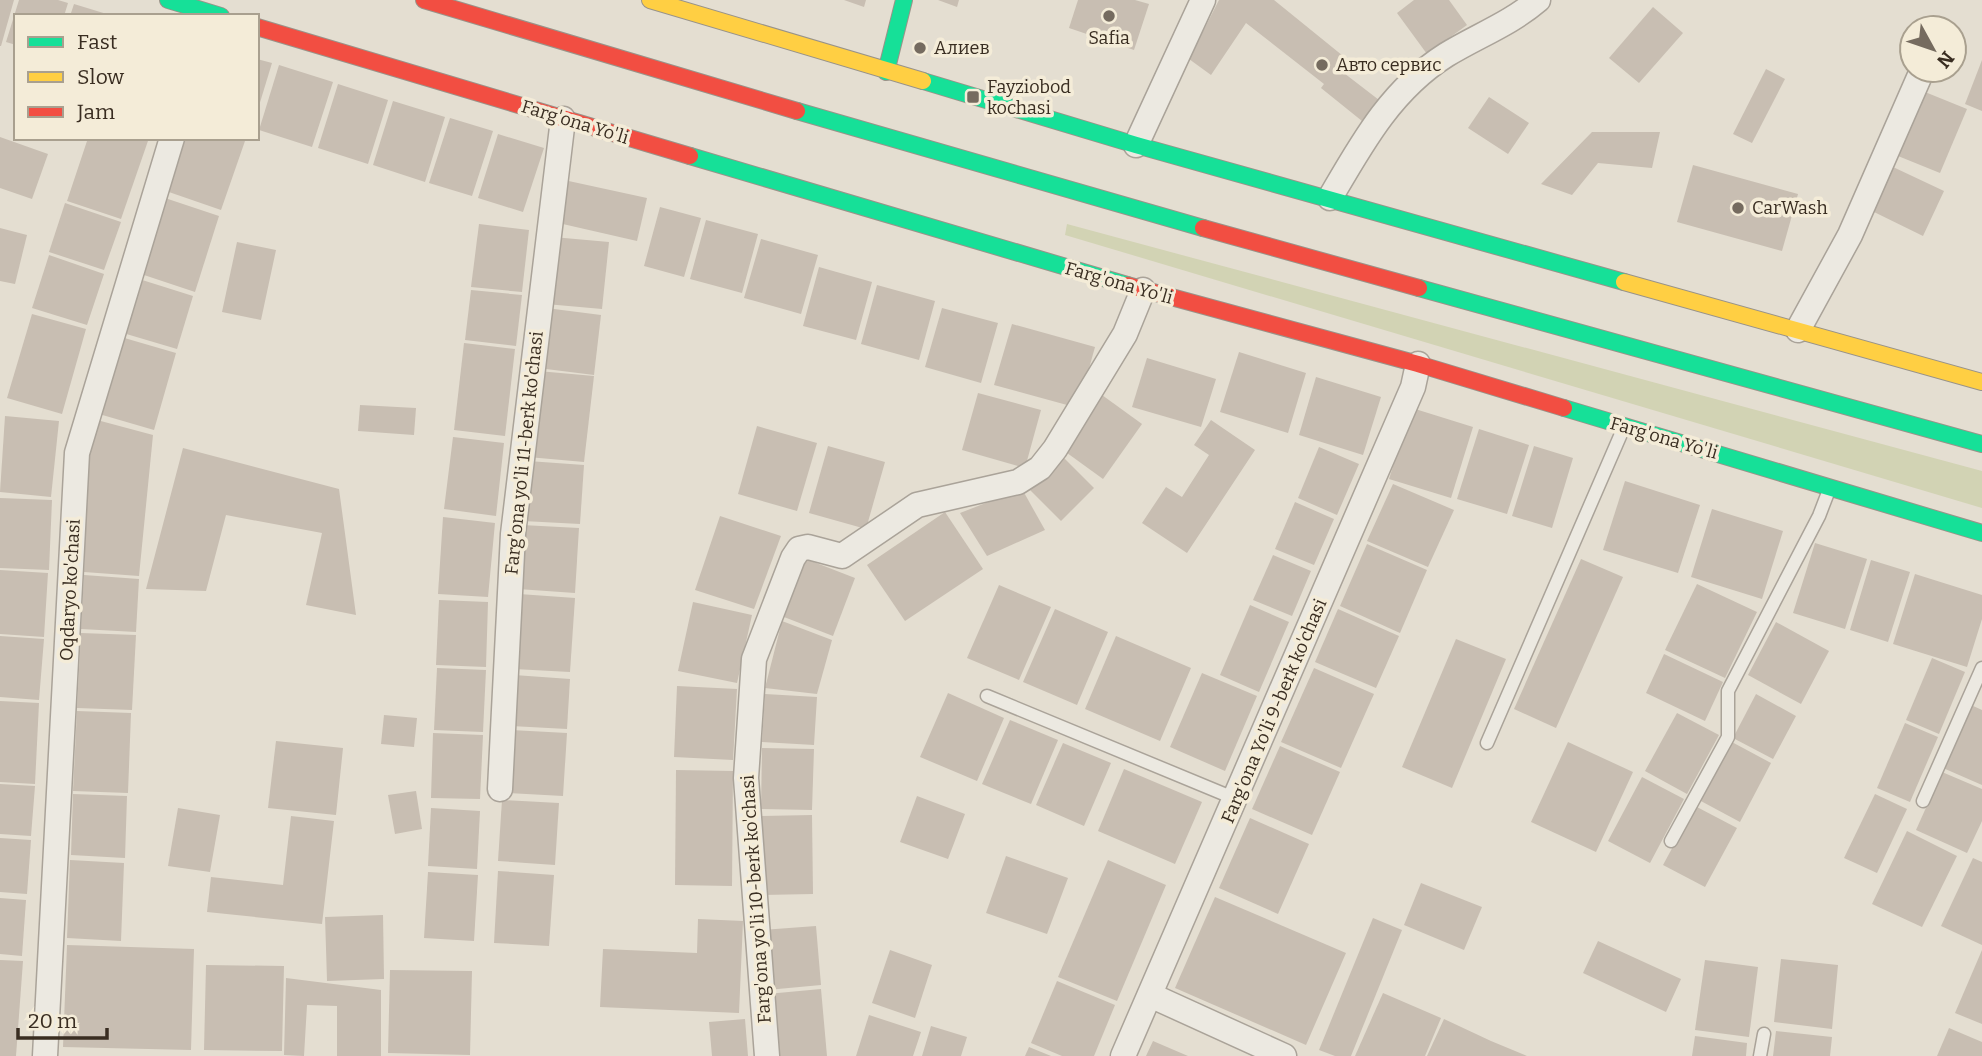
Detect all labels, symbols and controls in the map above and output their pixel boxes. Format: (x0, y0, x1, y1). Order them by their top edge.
marker: Safia (1101, 8, 1117, 24)
legend (14, 14, 259, 140)
north arrow (1898, 14, 1968, 84)
place label: Safia (1088, 27, 1130, 49)
text: Fast (77, 29, 118, 55)
place label: Алиев (934, 37, 990, 59)
marker: Алиев (912, 40, 928, 56)
text: N (1932, 47, 1959, 73)
place label: Авто сервис (1336, 54, 1441, 76)
marker: Авто сервис (1314, 57, 1330, 73)
text: Slow (77, 64, 124, 90)
place label: Fayziobod kochasi (987, 76, 1071, 119)
marker: Fayziobod kochasi (965, 89, 981, 105)
street label: Farg'ona Yo'li (519, 95, 631, 149)
text: Jam (76, 99, 115, 125)
place label: CarWash (1752, 197, 1828, 219)
marker: CarWash (1730, 200, 1746, 216)
street label: Farg'ona Yo'li (1063, 257, 1175, 309)
street label: Farg'ona yo'li 11-berk ko'chasi (500, 330, 548, 576)
street label: Farg'ona Yo'li (1608, 412, 1720, 464)
street label: Oqdaryo ko'chasi (55, 519, 85, 661)
street label: Farg'ona Yo'li 9-berk ko'chasi (1217, 595, 1331, 827)
street label: Farg'ona yo'li 10-berk ko'chasi (736, 774, 776, 1024)
scale bar (18, 996, 107, 1040)
text: 20 m (28, 1008, 77, 1034)

